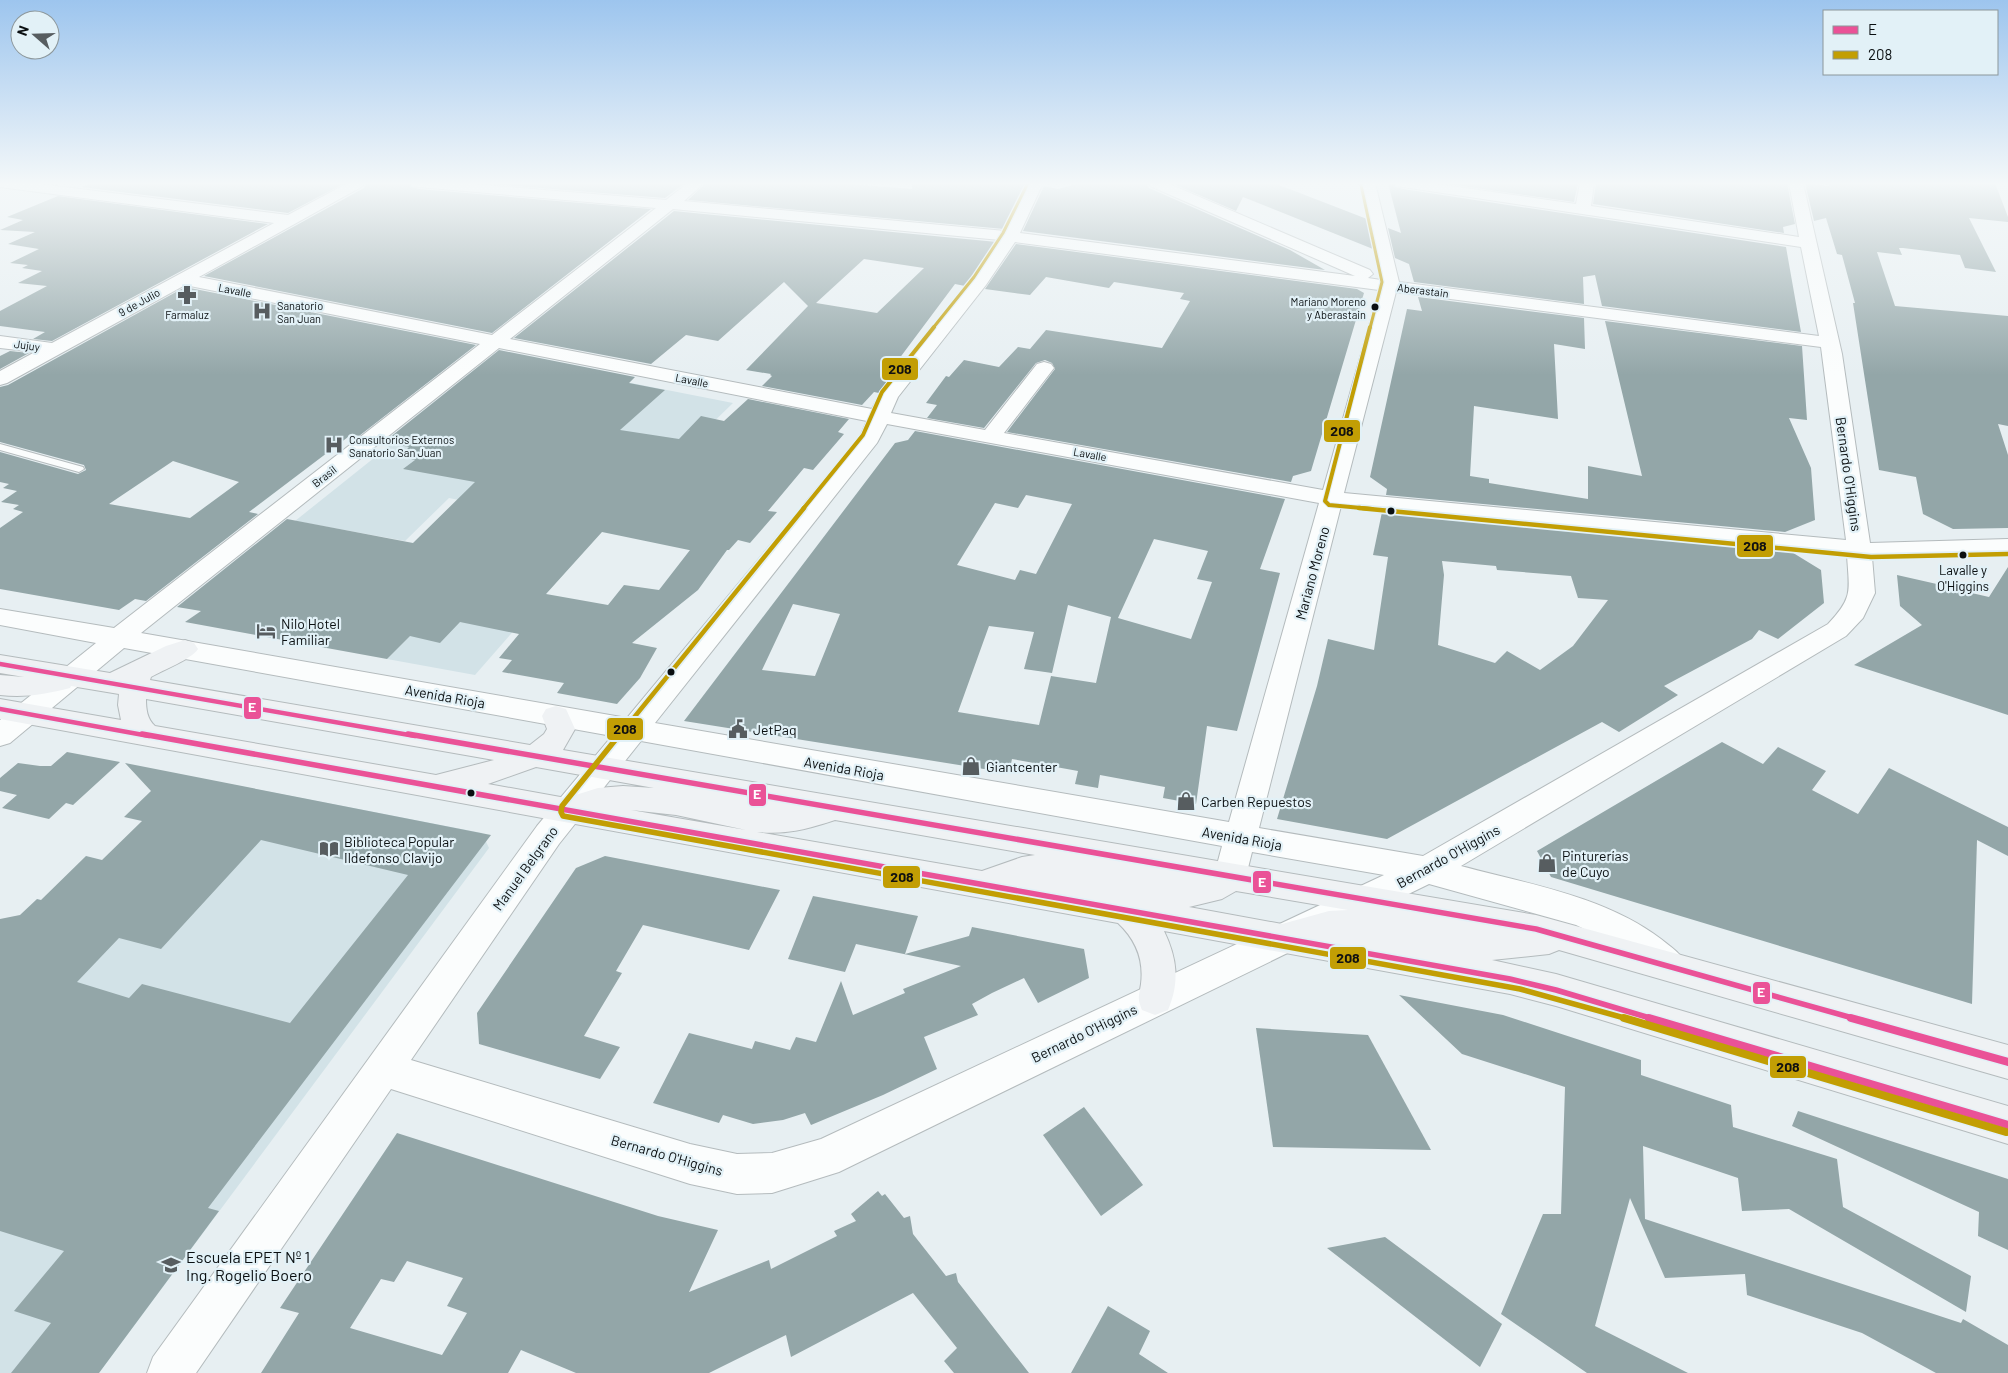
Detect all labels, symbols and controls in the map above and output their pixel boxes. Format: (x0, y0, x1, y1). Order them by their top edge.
north arrow (10, 10, 60, 60)
legend (1823, 10, 1998, 75)
text: E (1868, 20, 1877, 38)
text: N (13, 23, 32, 38)
text: 208 (1868, 45, 1892, 63)
street label: Lavalle (217, 280, 253, 300)
street label: Aberastain (1397, 280, 1450, 300)
pharmacy icon: Farmaluz (176, 284, 198, 306)
street label: 9 de Julio (116, 285, 162, 319)
place label: Mariano Moreno y Aberastain (1291, 295, 1366, 321)
place label: Sanatorio San Juan (277, 299, 323, 325)
hospital icon: Sanatorio San Juan (251, 300, 273, 322)
marker: Mariano Moreno y Aberastain (1370, 302, 1380, 312)
place label: Farmaluz (165, 308, 209, 321)
street label: Jujuy (13, 337, 41, 353)
line badge: 208 (881, 357, 919, 381)
text: 208 (888, 360, 912, 377)
street label: Lavalle (674, 370, 710, 390)
street label: Bernardo O'Higgins (1833, 416, 1865, 533)
line badge: 208 (1323, 419, 1361, 443)
text: 208 (1330, 422, 1354, 439)
place label: Consultorios Externos Sanatorio San Juan (349, 433, 454, 459)
hospital icon: Consultorios Externos Sanatorio San Juan (323, 434, 345, 456)
street label: Lavalle (1072, 445, 1108, 463)
street label: Brasil (309, 463, 339, 489)
unlabelled marker (1386, 506, 1396, 516)
street label: Mariano Moreno (1291, 524, 1333, 622)
line badge: 208 (1736, 534, 1774, 558)
text: 208 (1743, 537, 1767, 554)
marker: Lavalle y O'Higgins (1958, 550, 1968, 560)
place label: Lavalle y O'Higgins (1937, 562, 1989, 594)
place label: Nilo Hotel Familiar (281, 615, 340, 648)
hotel icon: Nilo Hotel Familiar (255, 620, 277, 642)
unlabelled marker (666, 667, 676, 677)
street label: Avenida Rioja (404, 681, 486, 711)
line badge: E (243, 696, 262, 720)
text: E (248, 698, 256, 715)
line badge: 208 (606, 717, 644, 741)
public building icon: JetPaq (727, 718, 749, 740)
text: 208 (613, 720, 637, 737)
place label: JetPaq (753, 721, 797, 738)
street label: Avenida Rioja (803, 753, 885, 783)
shop icon: Giantcenter (960, 755, 982, 777)
place label: Giantcenter (986, 758, 1057, 775)
line badge: E (748, 783, 767, 807)
text: E (753, 785, 761, 802)
unlabelled marker (466, 788, 476, 798)
shop icon: Carben Repuestos (1175, 790, 1197, 812)
place label: Carben Repuestos (1201, 793, 1312, 810)
street label: Bernardo O'Higgins (1393, 821, 1503, 891)
street label: Manuel Belgrano (489, 823, 561, 913)
street label: Avenida Rioja (1201, 823, 1283, 853)
place label: Biblioteca Popular Ildefonso Clavijo (344, 833, 454, 866)
library icon: Biblioteca Popular Ildefonso Clavijo (318, 838, 340, 860)
place label: Pinturerías de Cuyo (1562, 847, 1629, 880)
shop icon: Pinturerías de Cuyo (1536, 852, 1558, 874)
line badge: 208 (882, 865, 921, 889)
text: 208 (890, 868, 914, 885)
line badge: E (1252, 870, 1272, 894)
text: E (1258, 873, 1266, 890)
line badge: 208 (1329, 946, 1367, 970)
text: 208 (1336, 949, 1360, 966)
line badge: E (1752, 981, 1771, 1005)
text: E (1757, 983, 1765, 1000)
street label: Bernardo O'Higgins (1028, 1000, 1140, 1066)
line badge: 208 (1769, 1055, 1807, 1079)
text: 208 (1776, 1058, 1800, 1075)
street label: Bernardo O'Higgins (609, 1131, 725, 1179)
place label: Escuela EPET Nº 1 Ing. Rogelio Boero (186, 1247, 312, 1284)
school or university icon: Escuela EPET Nº 1 Ing. Rogelio Boero (160, 1254, 182, 1276)

